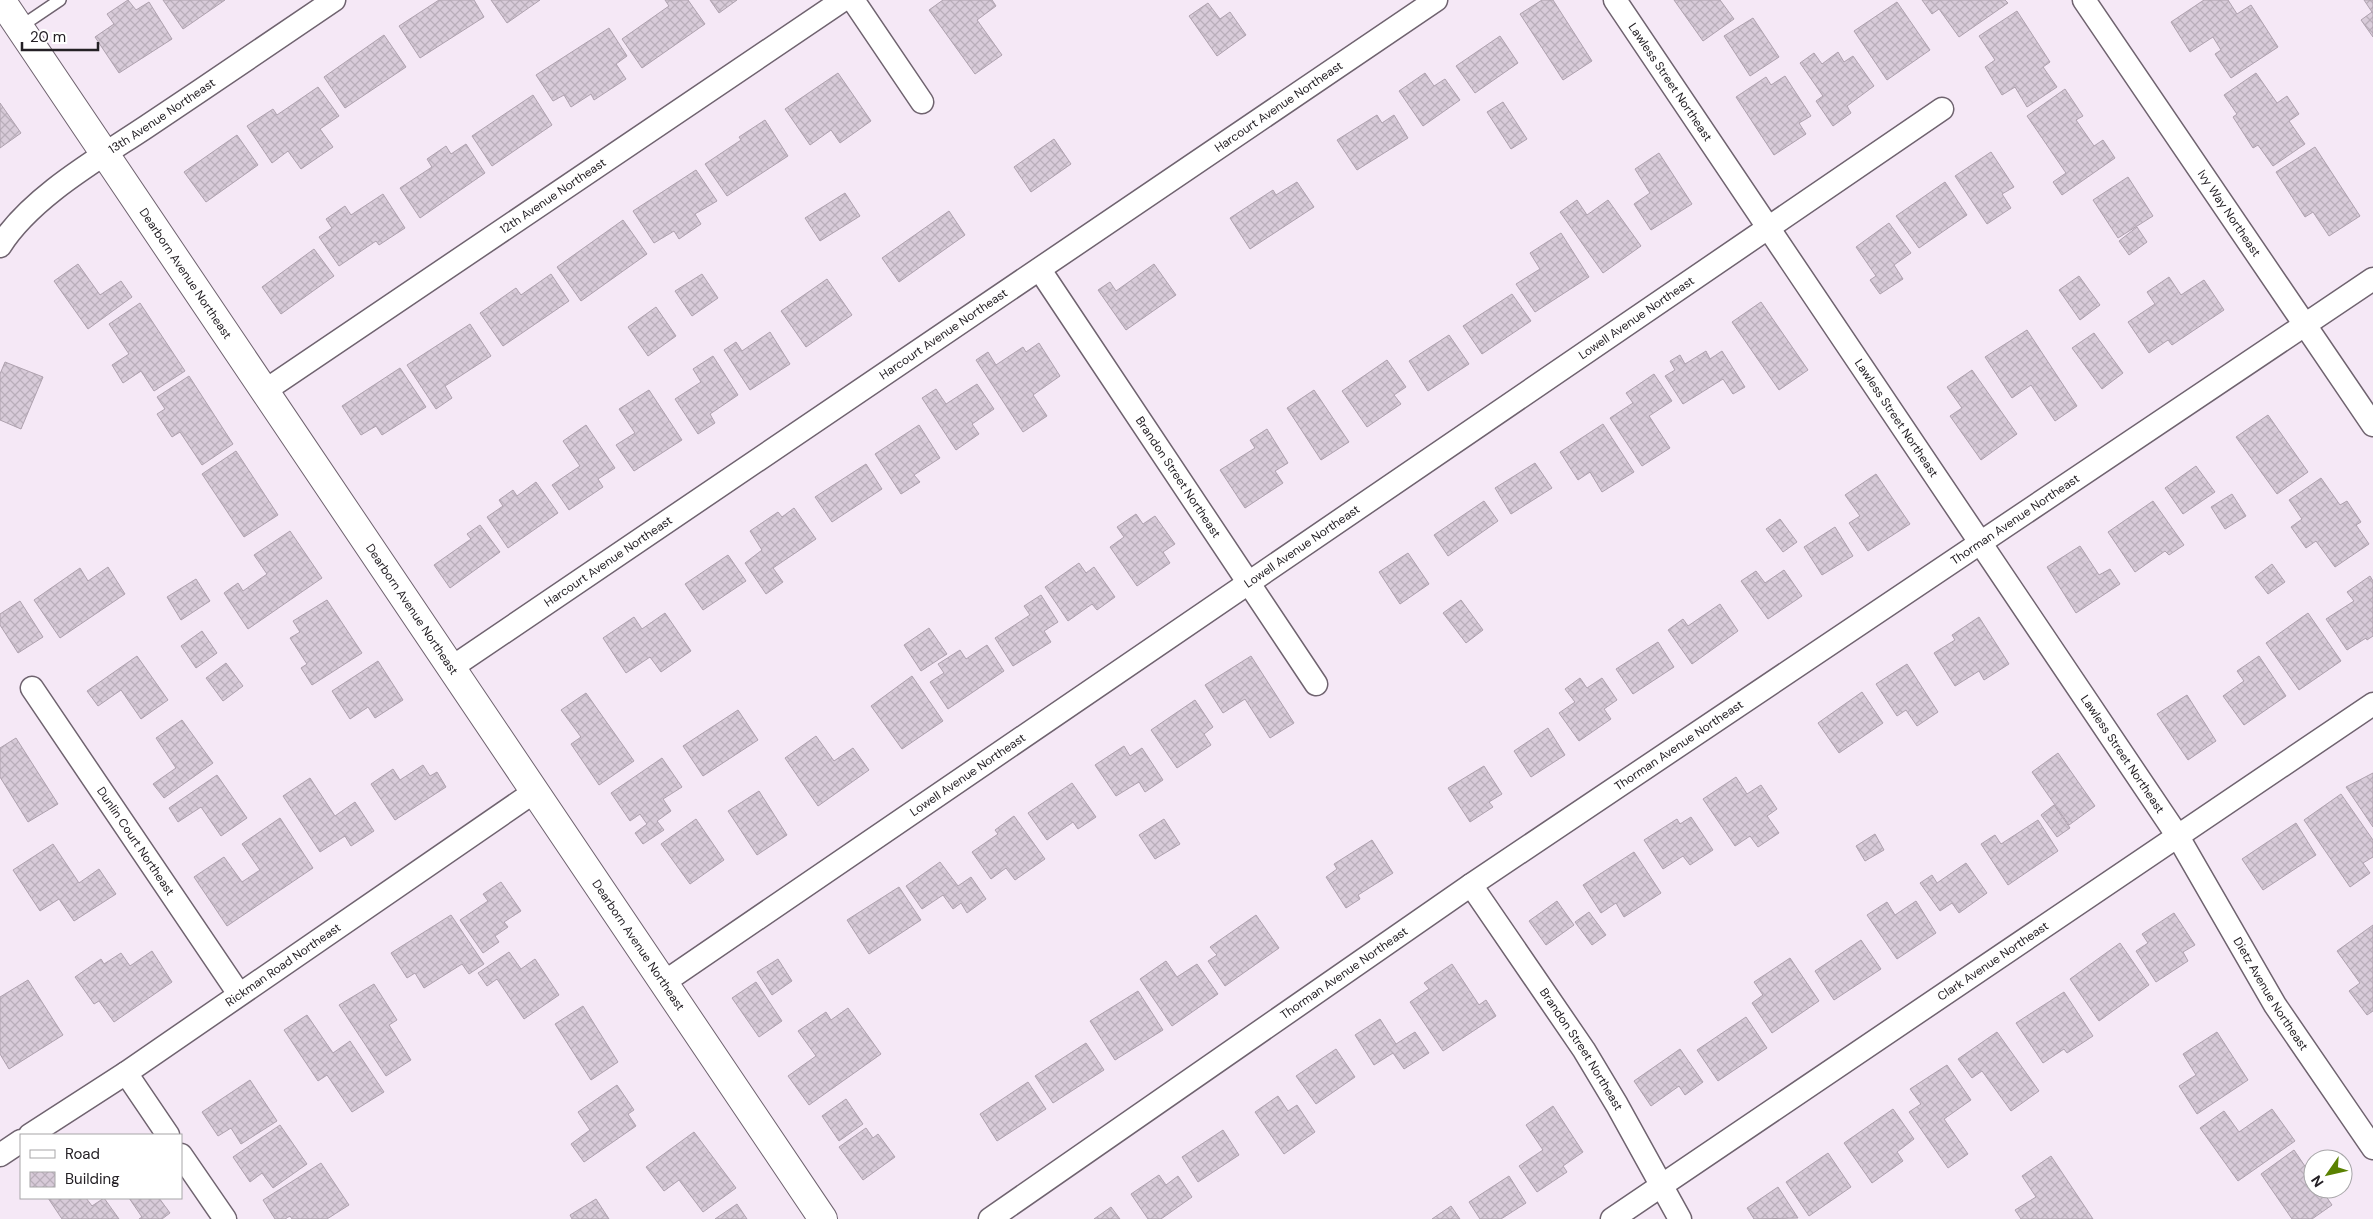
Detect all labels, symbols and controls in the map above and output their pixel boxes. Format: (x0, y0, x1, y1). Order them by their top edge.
scale bar (22, 20, 99, 52)
street label: Lawless Street Northeast (1625, 20, 1716, 145)
text: 20 m (30, 27, 66, 47)
street label: Harcourt Avenue Northeast (1211, 57, 1346, 156)
street label: 13th Avenue Northeast (105, 75, 219, 157)
street label: 12th Avenue Northeast (497, 154, 609, 238)
street label: Ivy Way Northeast (2194, 167, 2264, 260)
street label: Dearborn Avenue Northeast (136, 205, 236, 342)
street label: Lowell Avenue Northeast (1575, 272, 1698, 363)
street label: Harcourt Avenue Northeast (876, 285, 1011, 383)
street label: Lawless Street Northeast (1851, 356, 1942, 481)
street label: Brandon Street Northeast (1132, 413, 1224, 541)
street label: Thorman Avenue Northeast (1948, 470, 2083, 569)
street label: Lowell Avenue Northeast (1241, 501, 1363, 591)
street label: Harcourt Avenue Northeast (541, 512, 676, 611)
street label: Dearborn Avenue Northeast (362, 541, 462, 678)
street label: Lawless Street Northeast (2077, 692, 2168, 817)
street label: Thorman Avenue Northeast (1611, 696, 1747, 794)
street label: Lowell Avenue Northeast (907, 729, 1029, 820)
street label: Dunlin Court Northeast (93, 784, 178, 899)
street label: Dearborn Avenue Northeast (588, 877, 688, 1014)
street label: Clark Avenue Northeast (1934, 918, 2052, 1005)
street label: Rickman Road Northeast (222, 919, 344, 1010)
street label: Thorman Avenue Northeast (1277, 923, 1411, 1023)
street label: Dietz Avenue Northeast (2230, 934, 2312, 1054)
street label: Brandon Street Northeast (1536, 985, 1627, 1114)
legend (20, 1134, 182, 1199)
text: Road (65, 1144, 100, 1164)
north arrow (2303, 1149, 2353, 1199)
text: Building (65, 1169, 120, 1189)
text: N (2307, 1172, 2328, 1191)

